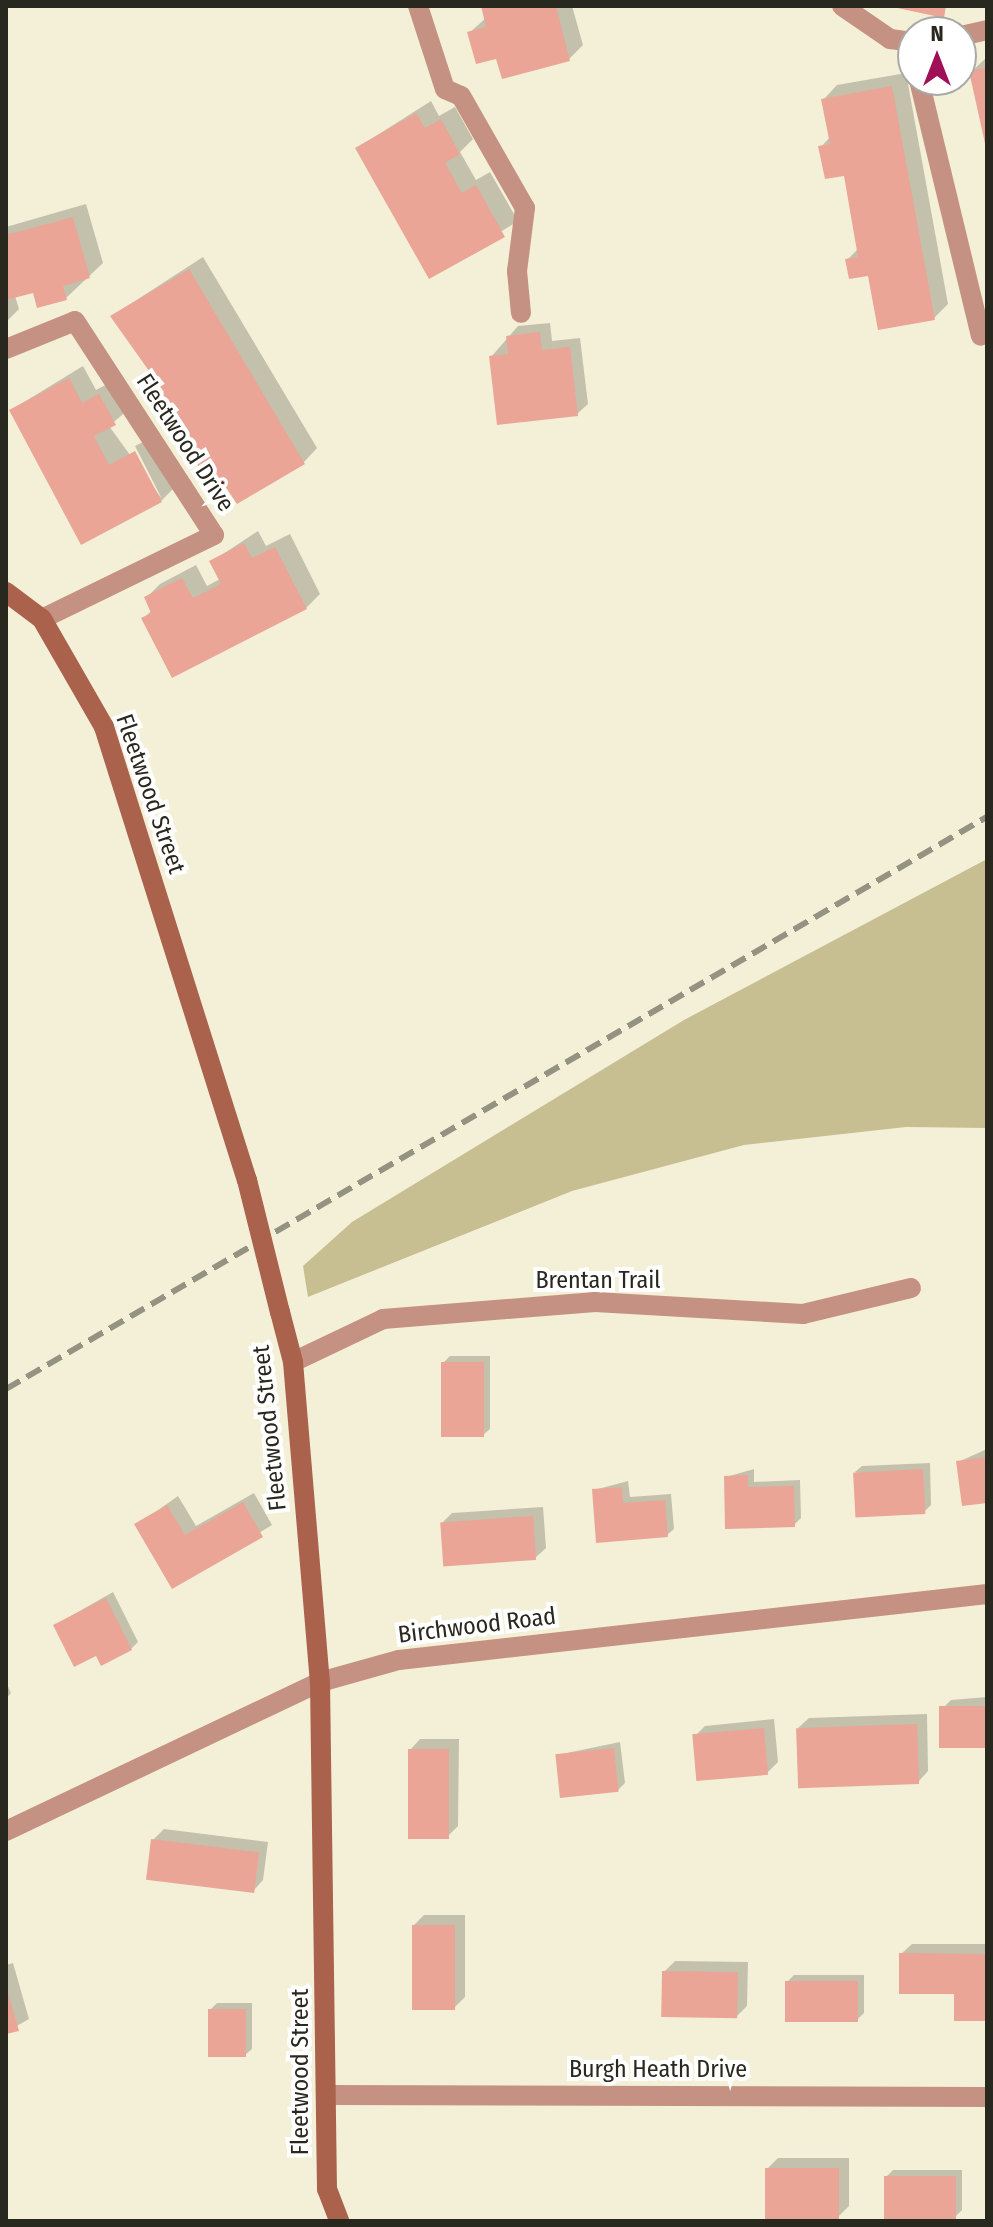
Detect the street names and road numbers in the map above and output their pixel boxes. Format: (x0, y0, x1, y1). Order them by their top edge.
street label: Fleetwood Drive (130, 369, 240, 517)
street label: Fleetwood Street (109, 711, 191, 877)
street label: Brentan Trail (535, 1267, 661, 1295)
street label: Fleetwood Street (247, 1344, 293, 1512)
street label: Birchwood Road (396, 1602, 558, 1650)
street label: Fleetwood Street (287, 1989, 315, 2155)
street label: Burgh Heath Drive (569, 2056, 747, 2084)

